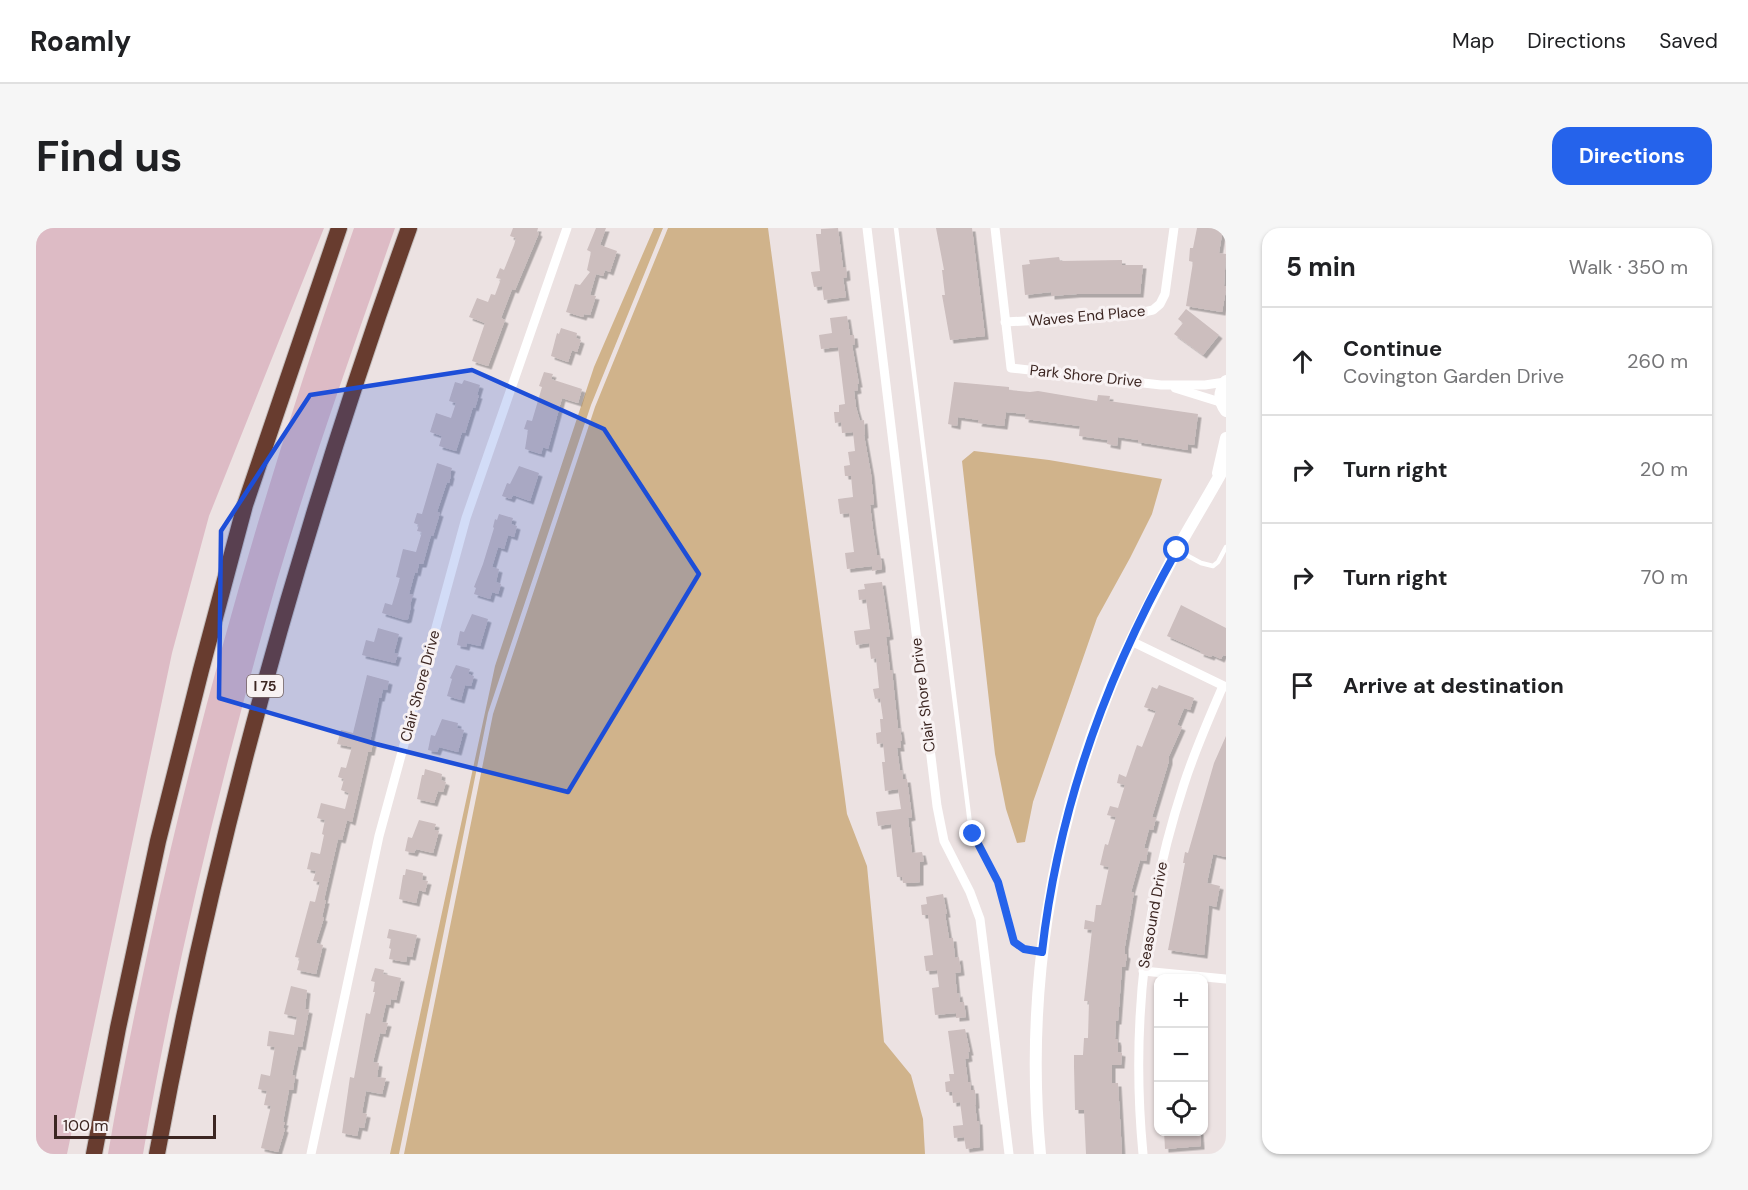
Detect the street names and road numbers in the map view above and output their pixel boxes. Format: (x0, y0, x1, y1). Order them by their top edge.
street label: Waves End Place (1028, 301, 1146, 331)
street label: Park Shore Drive (1029, 360, 1143, 392)
street label: Clair Shore Drive (395, 628, 445, 744)
street label: Clair Shore Drive (906, 637, 940, 753)
road number: I 75 (247, 675, 283, 697)
street label: Seasound Drive (1134, 860, 1172, 970)

